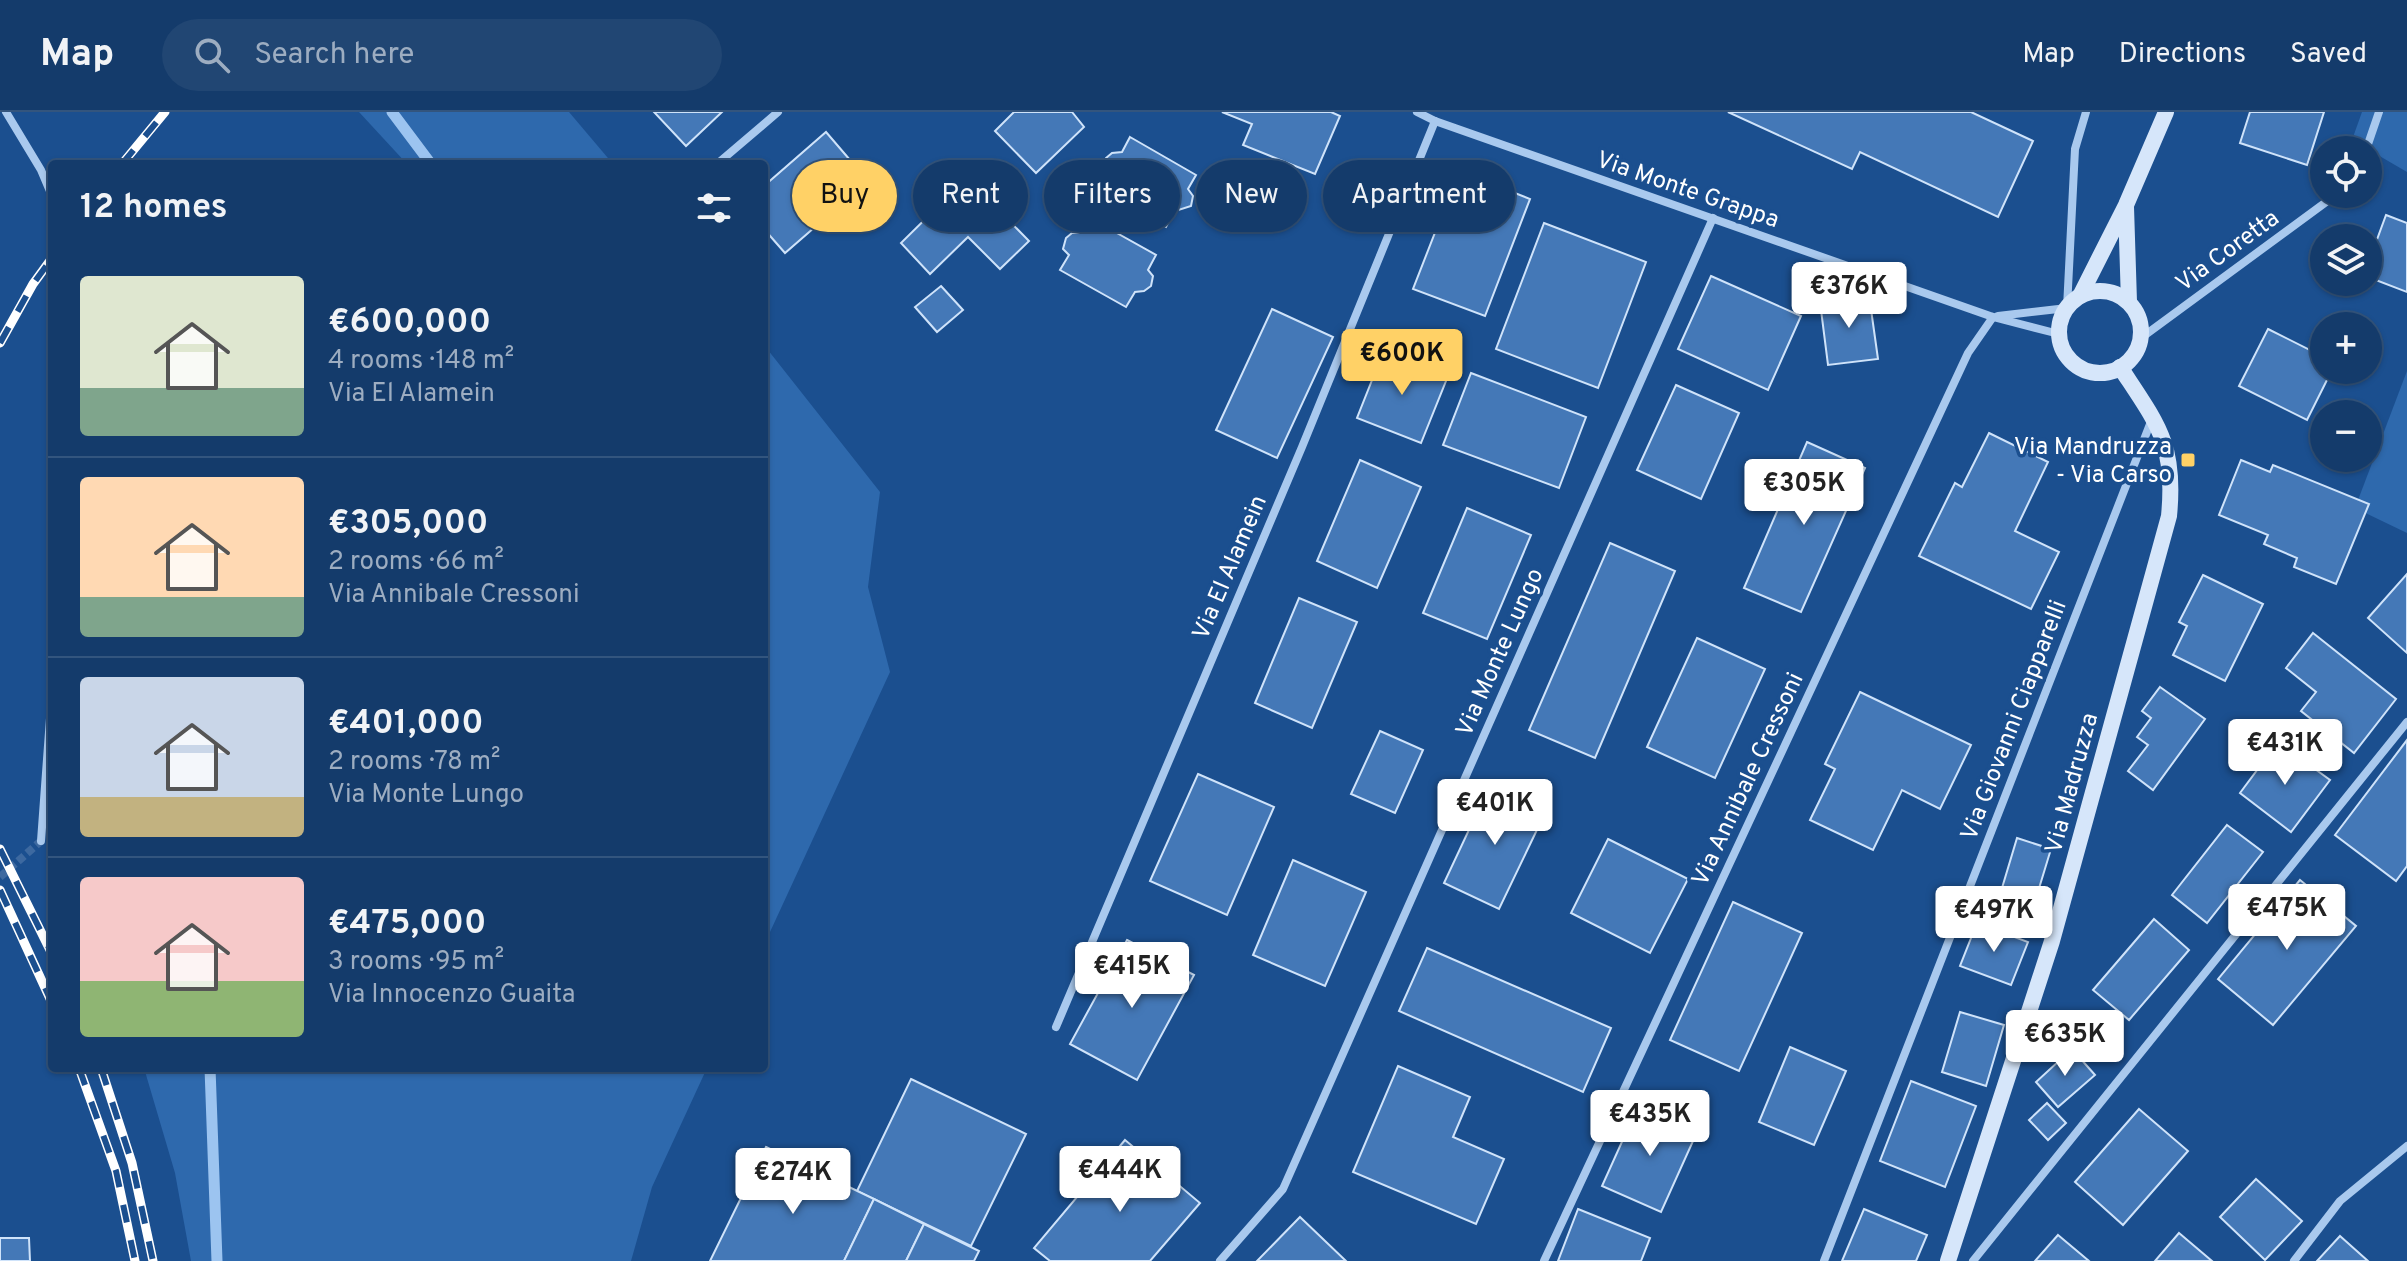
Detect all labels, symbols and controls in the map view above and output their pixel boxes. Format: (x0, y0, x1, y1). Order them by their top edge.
search box (162, 19, 722, 91)
text: Map (40, 31, 114, 80)
icon: search (190, 33, 234, 77)
text: Search here (254, 37, 414, 74)
text: Map (2022, 37, 2075, 73)
text: Directions (2119, 37, 2246, 73)
text: Saved (2290, 37, 2367, 73)
map controls (2310, 136, 2382, 472)
button: locate (2310, 136, 2382, 208)
street label: Via Monte Grappa (1592, 146, 1783, 236)
chip: Buy (792, 160, 897, 232)
chip: Rent (913, 160, 1028, 232)
chip: Filters (1044, 160, 1180, 232)
chip: New (1196, 160, 1307, 232)
chip: Apartment (1323, 160, 1515, 232)
icon: filters (692, 186, 736, 230)
text: 12 homes (80, 187, 227, 230)
street label: Via Coretta (2171, 204, 2286, 299)
button: layers (2310, 224, 2382, 296)
pin: €376K (1793, 262, 1905, 330)
text: €376K (1810, 271, 1888, 304)
text: €600,000 (328, 302, 491, 345)
icon: home (144, 308, 240, 404)
button: + (2310, 312, 2382, 384)
pin: €600K (1346, 329, 1458, 397)
text: €600K (1359, 338, 1445, 371)
text: 4 rooms · 148 m² (328, 345, 514, 378)
text: Via El Alamein (328, 378, 495, 411)
button: − (2310, 400, 2382, 472)
place label: Via Mandruzza - Via Carso (2014, 433, 2172, 491)
marker: Via Mandruzza - Via Carso (2179, 451, 2197, 469)
pin: €305K (1748, 459, 1860, 527)
text: €305K (1762, 468, 1846, 501)
street label: Via El Alamein (1187, 491, 1275, 645)
text: €305,000 (328, 503, 488, 546)
icon: home (144, 509, 240, 605)
text: 2 rooms · 66 m² (328, 546, 504, 579)
street label: Via Monte Lungo (1450, 564, 1551, 742)
text: Via Annibale Cressoni (328, 579, 580, 612)
street label: Via Giovanni Ciapparelli (1955, 596, 2075, 845)
street label: Via Annibale Cressoni (1686, 668, 1811, 891)
text: €401,000 (328, 703, 484, 746)
icon: home (144, 709, 240, 805)
street label: Via Madruzza (2040, 710, 2106, 857)
pin: €431K (2229, 719, 2341, 787)
text: €431K (2246, 728, 2324, 761)
text: 2 rooms · 78 m² (328, 746, 500, 779)
text: Via Monte Lungo (328, 779, 524, 812)
pin: €401K (1439, 779, 1551, 847)
text: €401K (1455, 788, 1535, 821)
pin: €475K (2231, 884, 2343, 952)
pin: €497K (1938, 886, 2050, 954)
text: €475K (2246, 893, 2328, 926)
text: €497K (1953, 895, 2035, 928)
text: €475,000 (328, 903, 486, 946)
icon: home (144, 909, 240, 1005)
pin: €415K (1076, 942, 1188, 1010)
text: 3 rooms · 95 m² (328, 946, 504, 979)
text: €415K (1093, 951, 1171, 984)
text: Via Innocenzo Guaita (328, 979, 575, 1012)
pin: €635K (2009, 1010, 2121, 1078)
text: €635K (2024, 1019, 2106, 1052)
pin: €435K (1594, 1090, 1706, 1158)
text: €435K (1608, 1099, 1692, 1132)
pin: €444K (1064, 1146, 1176, 1214)
pin: €274K (737, 1148, 849, 1216)
text: €444K (1077, 1155, 1163, 1188)
text: €274K (753, 1157, 833, 1190)

